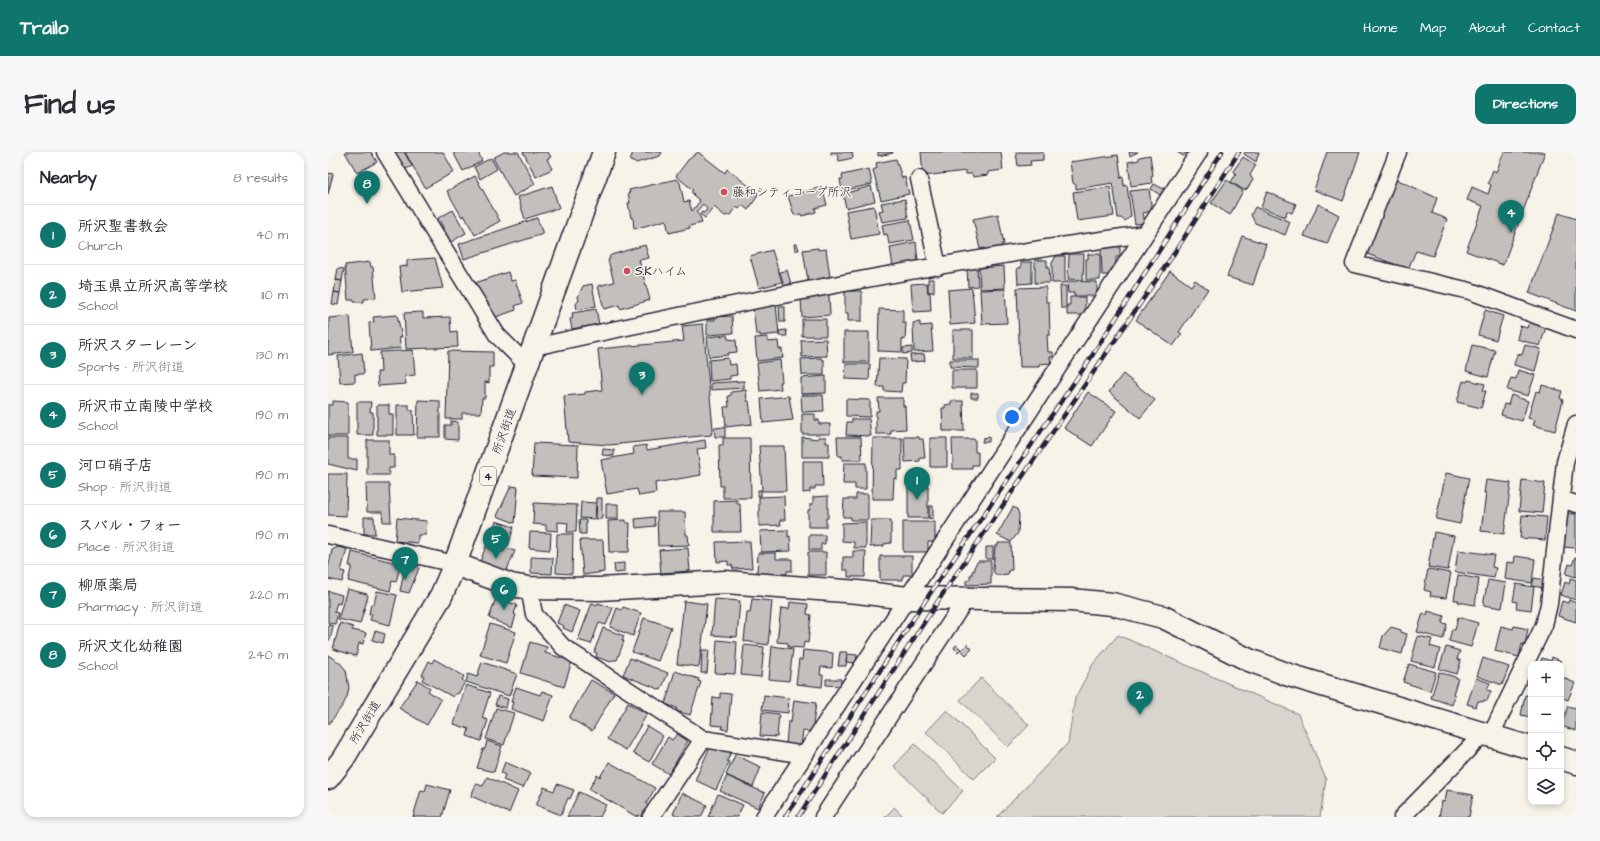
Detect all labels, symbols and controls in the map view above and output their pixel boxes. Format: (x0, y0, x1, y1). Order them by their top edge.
text: Trailo (20, 15, 69, 42)
text: Home (1363, 18, 1398, 38)
text: Map (1420, 18, 1446, 38)
text: About (1468, 18, 1506, 38)
text: Contact (1528, 18, 1580, 38)
button: Directions (1475, 84, 1576, 124)
text: Find us (24, 85, 115, 124)
text: Nearby (40, 166, 97, 190)
text: 8 results (233, 169, 288, 187)
pin: 8 (354, 171, 380, 204)
place label: 藤和シティコープ所沢 (732, 184, 852, 201)
marker: 藤和シティコープ所沢 (719, 187, 729, 197)
pin: 4 (1498, 200, 1524, 233)
text: 所沢聖書教会 (78, 216, 168, 237)
text: 1 (52, 226, 54, 244)
text: 40 m (256, 226, 288, 244)
text: Church (78, 237, 122, 255)
place label: S.Kハイム (635, 263, 687, 280)
marker: S.Kハイム (622, 266, 632, 276)
text: 埼玉県立所沢高等学校 (78, 276, 228, 297)
text: 2 (49, 286, 57, 304)
text: 110 m (261, 286, 288, 304)
text: School (78, 297, 118, 315)
text: 所沢スターレーン (78, 335, 197, 356)
text: 3 (50, 346, 56, 364)
text: 130 m (256, 346, 288, 364)
text: Sports · 所沢街道 (78, 358, 184, 376)
pin: 3 (629, 362, 655, 395)
text: 所沢市立南陵中学校 (78, 396, 213, 417)
text: 4 (49, 406, 57, 424)
text: 190 m (255, 406, 288, 424)
street label: 所沢街道 (488, 406, 521, 457)
your location (1002, 407, 1022, 427)
text: School (78, 417, 118, 435)
text: 河口硝子店 (78, 455, 153, 476)
text: 5 (48, 466, 58, 484)
text: 190 m (255, 466, 288, 484)
road number: 4 (480, 467, 496, 485)
pin: 1 (904, 467, 930, 500)
text: Shop · 所沢街道 (78, 478, 172, 496)
text: スバル・フォー (78, 515, 182, 536)
text: 6 (49, 526, 57, 544)
text: 190 m (255, 526, 288, 544)
pin: 5 (483, 526, 509, 559)
text: Place · 所沢街道 (78, 538, 174, 556)
pin: 7 (392, 547, 418, 580)
text: 柳原薬局 (78, 575, 138, 596)
pin: 6 (491, 577, 517, 610)
text: 7 (49, 586, 57, 604)
text: 220 m (250, 586, 288, 604)
text: Pharmacy · 所沢街道 (78, 598, 203, 616)
text: 所沢文化幼稚園 (78, 636, 183, 657)
text: 8 (49, 646, 57, 664)
text: 240 m (248, 646, 288, 664)
text: School (78, 657, 118, 675)
map controls (1528, 661, 1564, 805)
button: + (1528, 661, 1564, 697)
pin: 2 (1127, 682, 1153, 715)
street label: 所沢街道 (346, 697, 385, 747)
button: − (1528, 697, 1564, 733)
button: locate (1528, 733, 1564, 769)
button: layers (1528, 769, 1564, 805)

